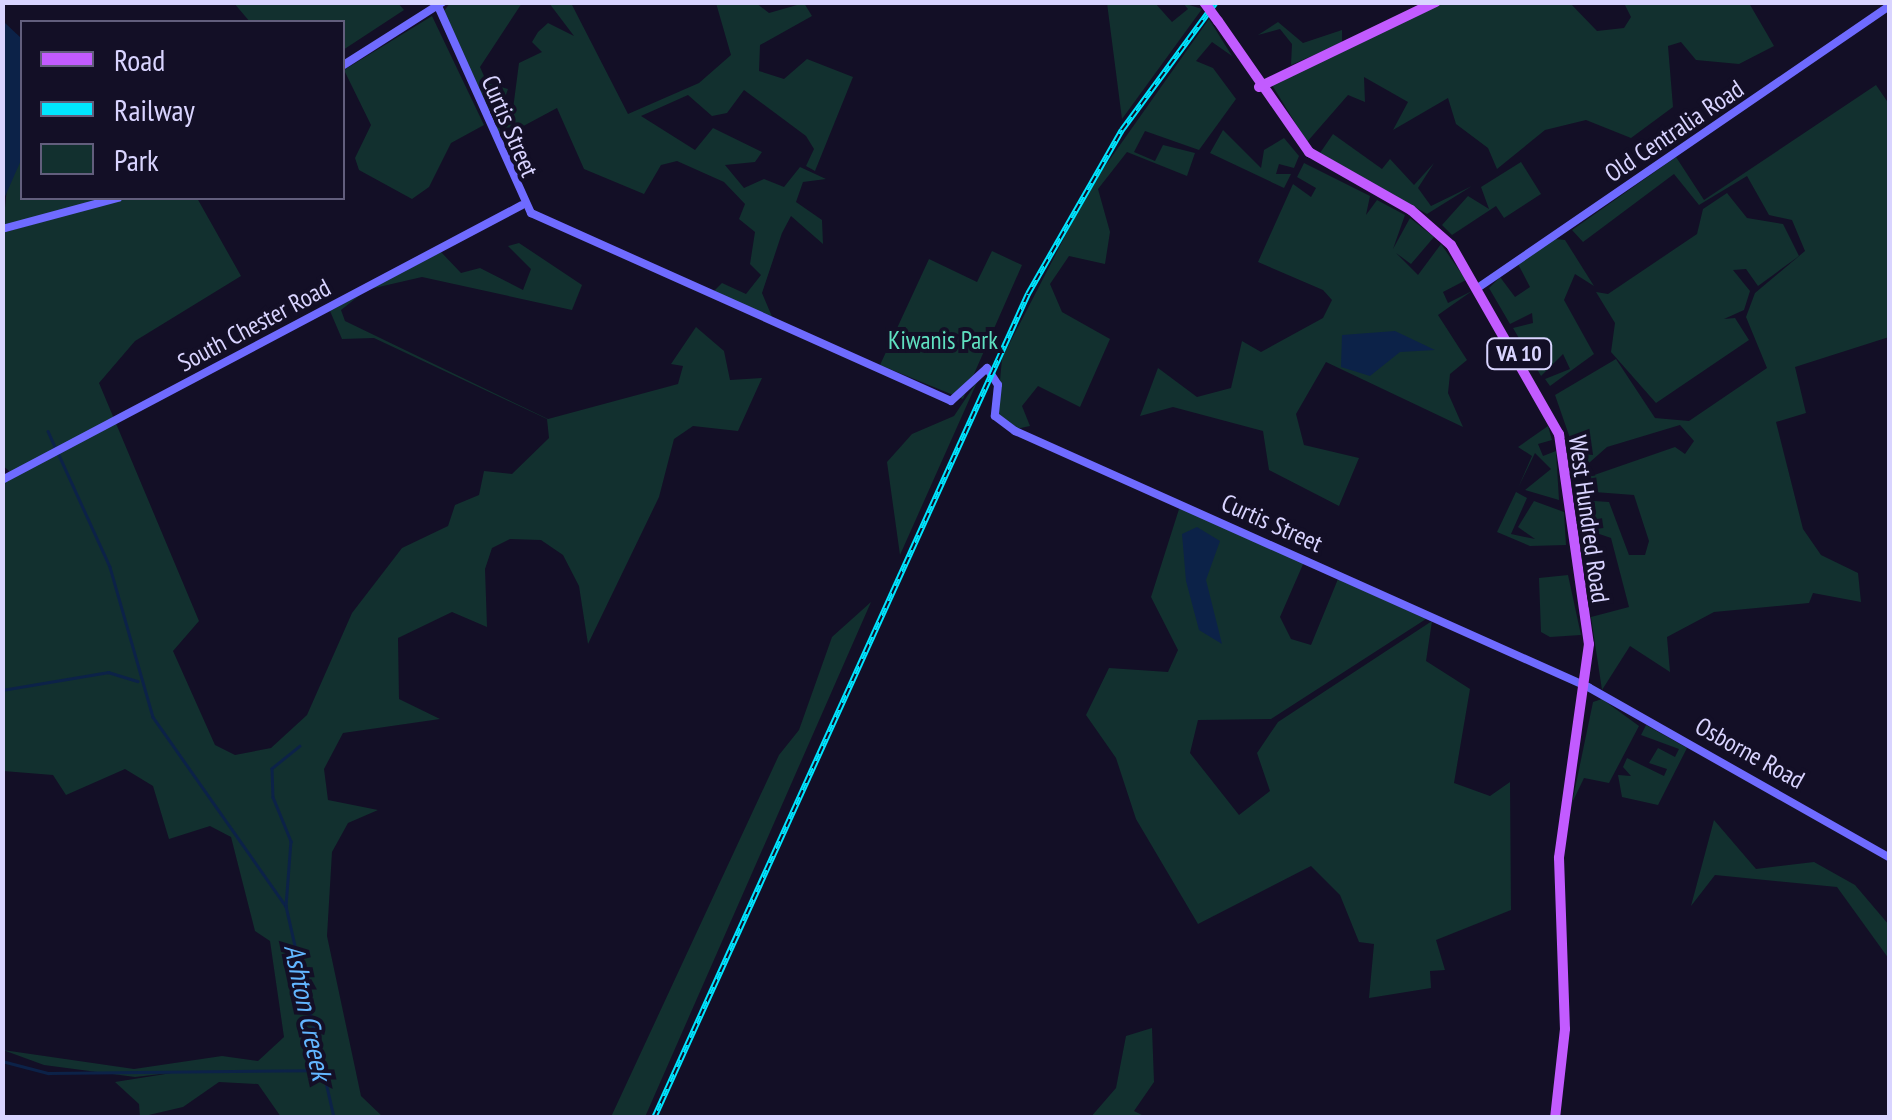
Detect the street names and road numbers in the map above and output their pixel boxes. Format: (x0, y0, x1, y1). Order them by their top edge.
street label: Curtis Street (475, 71, 545, 181)
street label: Old Centralia Road (1599, 74, 1749, 188)
street label: South Chester Road (173, 272, 335, 378)
road number: VA 10 (1484, 337, 1554, 371)
street label: West Hundred Road (1562, 433, 1616, 605)
street label: Curtis Street (1217, 487, 1327, 559)
street label: Osborne Road (1690, 711, 1810, 795)

